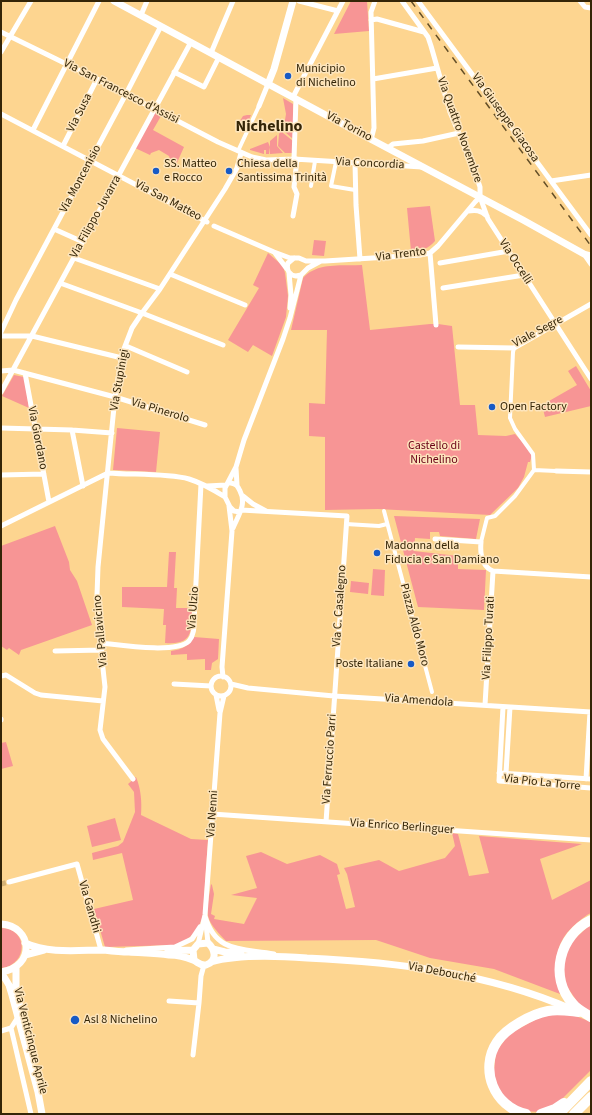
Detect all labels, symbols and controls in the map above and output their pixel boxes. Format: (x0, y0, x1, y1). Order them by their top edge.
street label: Via San Francesco d'Assisi (61, 56, 181, 128)
place label: Municipio di Nichelino (296, 62, 356, 90)
marker: Municipio di Nichelino (283, 71, 293, 81)
street label: Via Giuseppe Giacosa (468, 71, 542, 165)
street label: Via Quattro Novembre (433, 75, 485, 185)
street label: Via Susa (64, 91, 96, 135)
street label: Via Torino (324, 109, 374, 145)
district label: Nichelino (236, 117, 302, 137)
street label: Via Moncenisio (57, 143, 105, 215)
street label: Via Concordia (335, 155, 405, 173)
place label: SS. Matteo e Rocco (164, 157, 217, 185)
place label: Chiesa della Santissima Trinità (237, 157, 327, 185)
marker: SS. Matteo e Rocco (151, 166, 161, 176)
marker: Chiesa della Santissima Trinità (224, 166, 234, 176)
street label: Via Filippo Juvarra (67, 173, 125, 261)
street label: Via San Matteo (132, 177, 204, 225)
street label: Via Occelli (495, 237, 535, 287)
street label: Via Trento (375, 245, 427, 265)
street label: Viale Segre (510, 313, 566, 351)
street label: Via Stupinigi (107, 348, 133, 412)
street label: Via Pinerolo (129, 395, 191, 427)
place label: Open Factory (500, 400, 567, 414)
marker: Open Factory (487, 402, 497, 412)
street label: Via Giordano (24, 405, 50, 471)
park label: Castello di Nichelino (408, 439, 460, 467)
place label: Madonna della Fiducia e San Damiano (385, 539, 499, 567)
marker: Madonna della Fiducia e San Damiano (372, 548, 382, 558)
street label: Via C. Casalegno (330, 565, 350, 647)
street label: Piazza Aldo Moro (396, 582, 432, 668)
street label: Via Ulzio (185, 586, 203, 630)
street label: Via Pallavicino (91, 594, 111, 668)
street label: Via Filippo Turati (480, 596, 498, 680)
place label: Poste Italiane (335, 657, 403, 671)
marker: Poste Italiane (406, 659, 416, 669)
street label: Via Amendola (384, 691, 454, 711)
street label: Via Ferruccio Parri (320, 713, 340, 805)
street label: Via Pio La Torre (503, 772, 581, 794)
street label: Via Nenni (204, 790, 222, 838)
street label: Via Enrico Berlinguer (350, 816, 454, 838)
street label: Via Gandhi (75, 879, 103, 935)
street label: Via Debouché (407, 959, 477, 987)
street label: Via Venticinque Aprile (10, 986, 50, 1096)
place label: Asl 8 Nichelino (84, 1013, 157, 1027)
marker: Asl 8 Nichelino (69, 1014, 81, 1026)

